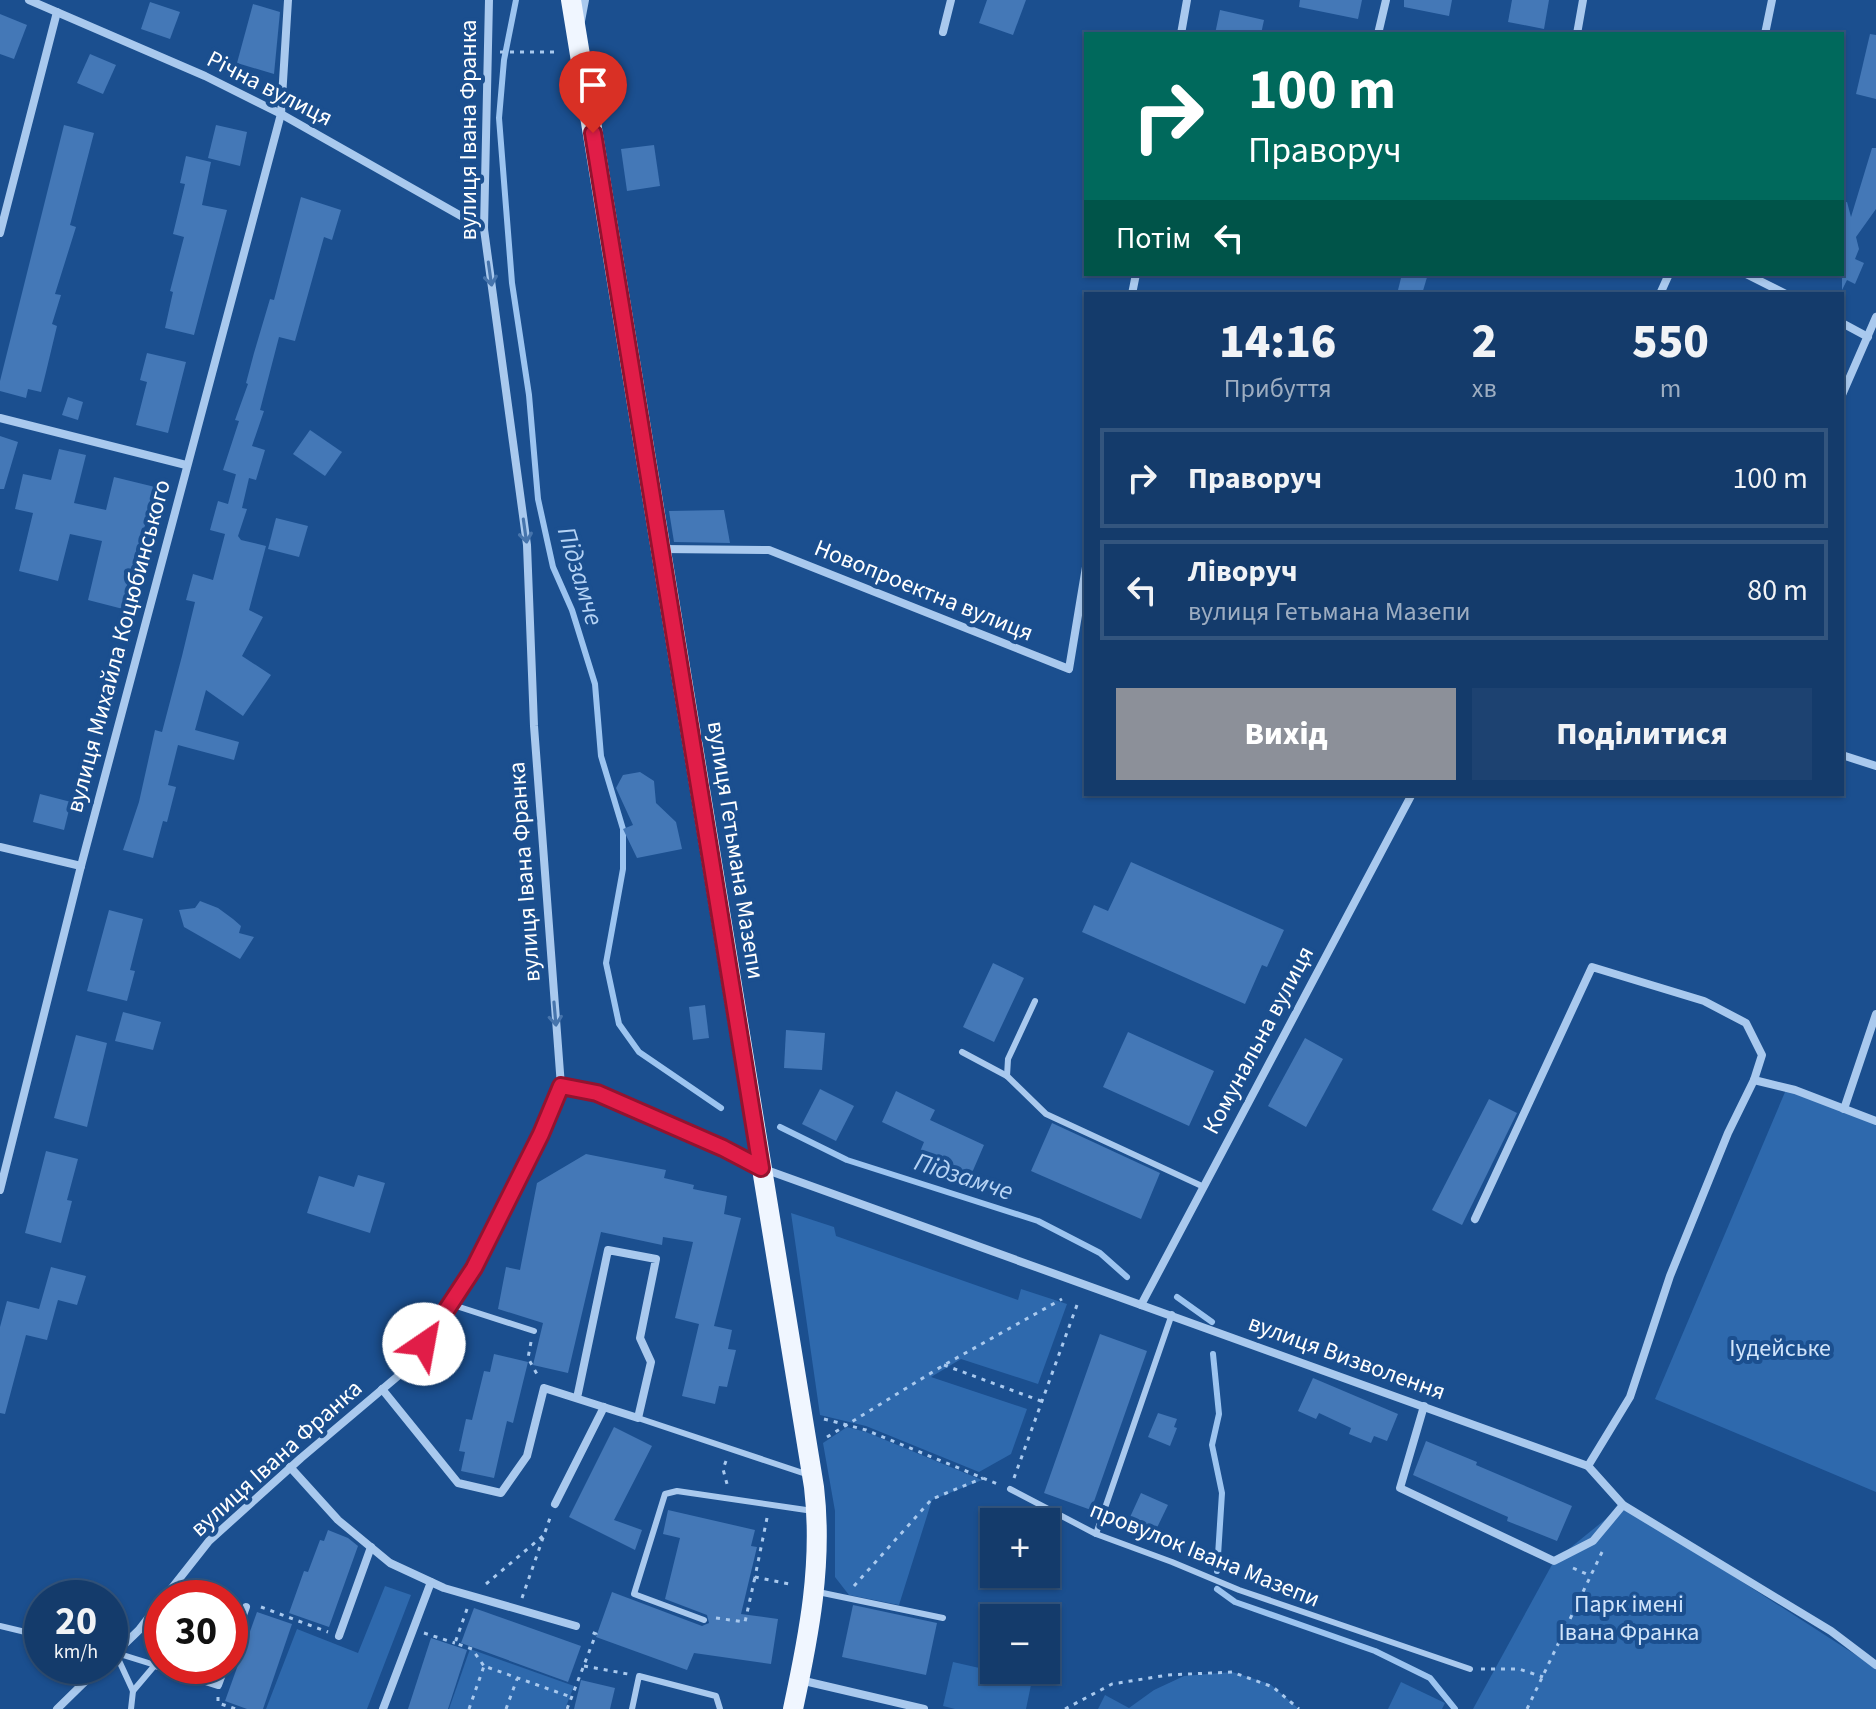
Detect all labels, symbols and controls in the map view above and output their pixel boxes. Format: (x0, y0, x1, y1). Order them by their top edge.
street label: вулиця Івана Франка (451, 20, 486, 240)
street label: Річна вулиця (201, 42, 339, 135)
pin (559, 51, 627, 133)
text: 100 m (1248, 51, 1396, 130)
icon: arrive (571, 63, 615, 107)
icon: right (1116, 64, 1220, 168)
text: Праворуч (1248, 125, 1402, 176)
icon: left (1207, 216, 1251, 260)
text: Потім (1116, 217, 1191, 260)
one-way arrow (483, 260, 498, 286)
text: 14:16 (1219, 308, 1336, 376)
text: 2 (1471, 308, 1497, 376)
text: 550 (1632, 308, 1709, 376)
text: Прибуття (1224, 370, 1332, 407)
text: хв (1472, 370, 1497, 407)
text: m (1660, 370, 1681, 407)
icon: right (1120, 456, 1164, 500)
text: Праворуч (1188, 457, 1322, 500)
text: 100 m (1732, 457, 1808, 500)
street label: вулиця Михайла Коцюбинського (57, 476, 180, 817)
one-way arrow (518, 518, 533, 543)
water label: Підзамче (548, 522, 613, 630)
street label: Новопроектна вулиця (809, 531, 1039, 650)
text: Ліворуч (1188, 550, 1298, 593)
icon: left (1120, 568, 1164, 612)
text: 80 m (1747, 569, 1808, 612)
text: вулиця Гетьмана Мазепи (1188, 593, 1471, 630)
button: Вихід (1116, 688, 1456, 780)
button: Поділитися (1472, 688, 1812, 780)
street label: вулиця Гетьмана Мазепи (698, 719, 773, 982)
street label: вулиця Івана Франка (499, 761, 550, 983)
street label: Комунальна вулиця (1194, 940, 1323, 1141)
one-way arrow (548, 1000, 563, 1027)
water label: Підзамче (910, 1143, 1018, 1210)
position arrow (382, 1302, 466, 1386)
street label: вулиця Визволення (1243, 1305, 1450, 1409)
park label: Іудейське (1729, 1331, 1831, 1366)
street label: вулиця Івана Франка (183, 1371, 370, 1545)
street label: провулок Івана Мазепи (1085, 1492, 1325, 1617)
map controls (980, 1508, 1060, 1684)
button: + (980, 1508, 1060, 1588)
speed limit sign: 30 (144, 1580, 248, 1684)
park label: Парк імені Івана Франка (1559, 1587, 1699, 1650)
text: 20 (55, 1593, 97, 1650)
button: − (980, 1604, 1060, 1684)
text: km/h (54, 1638, 98, 1666)

